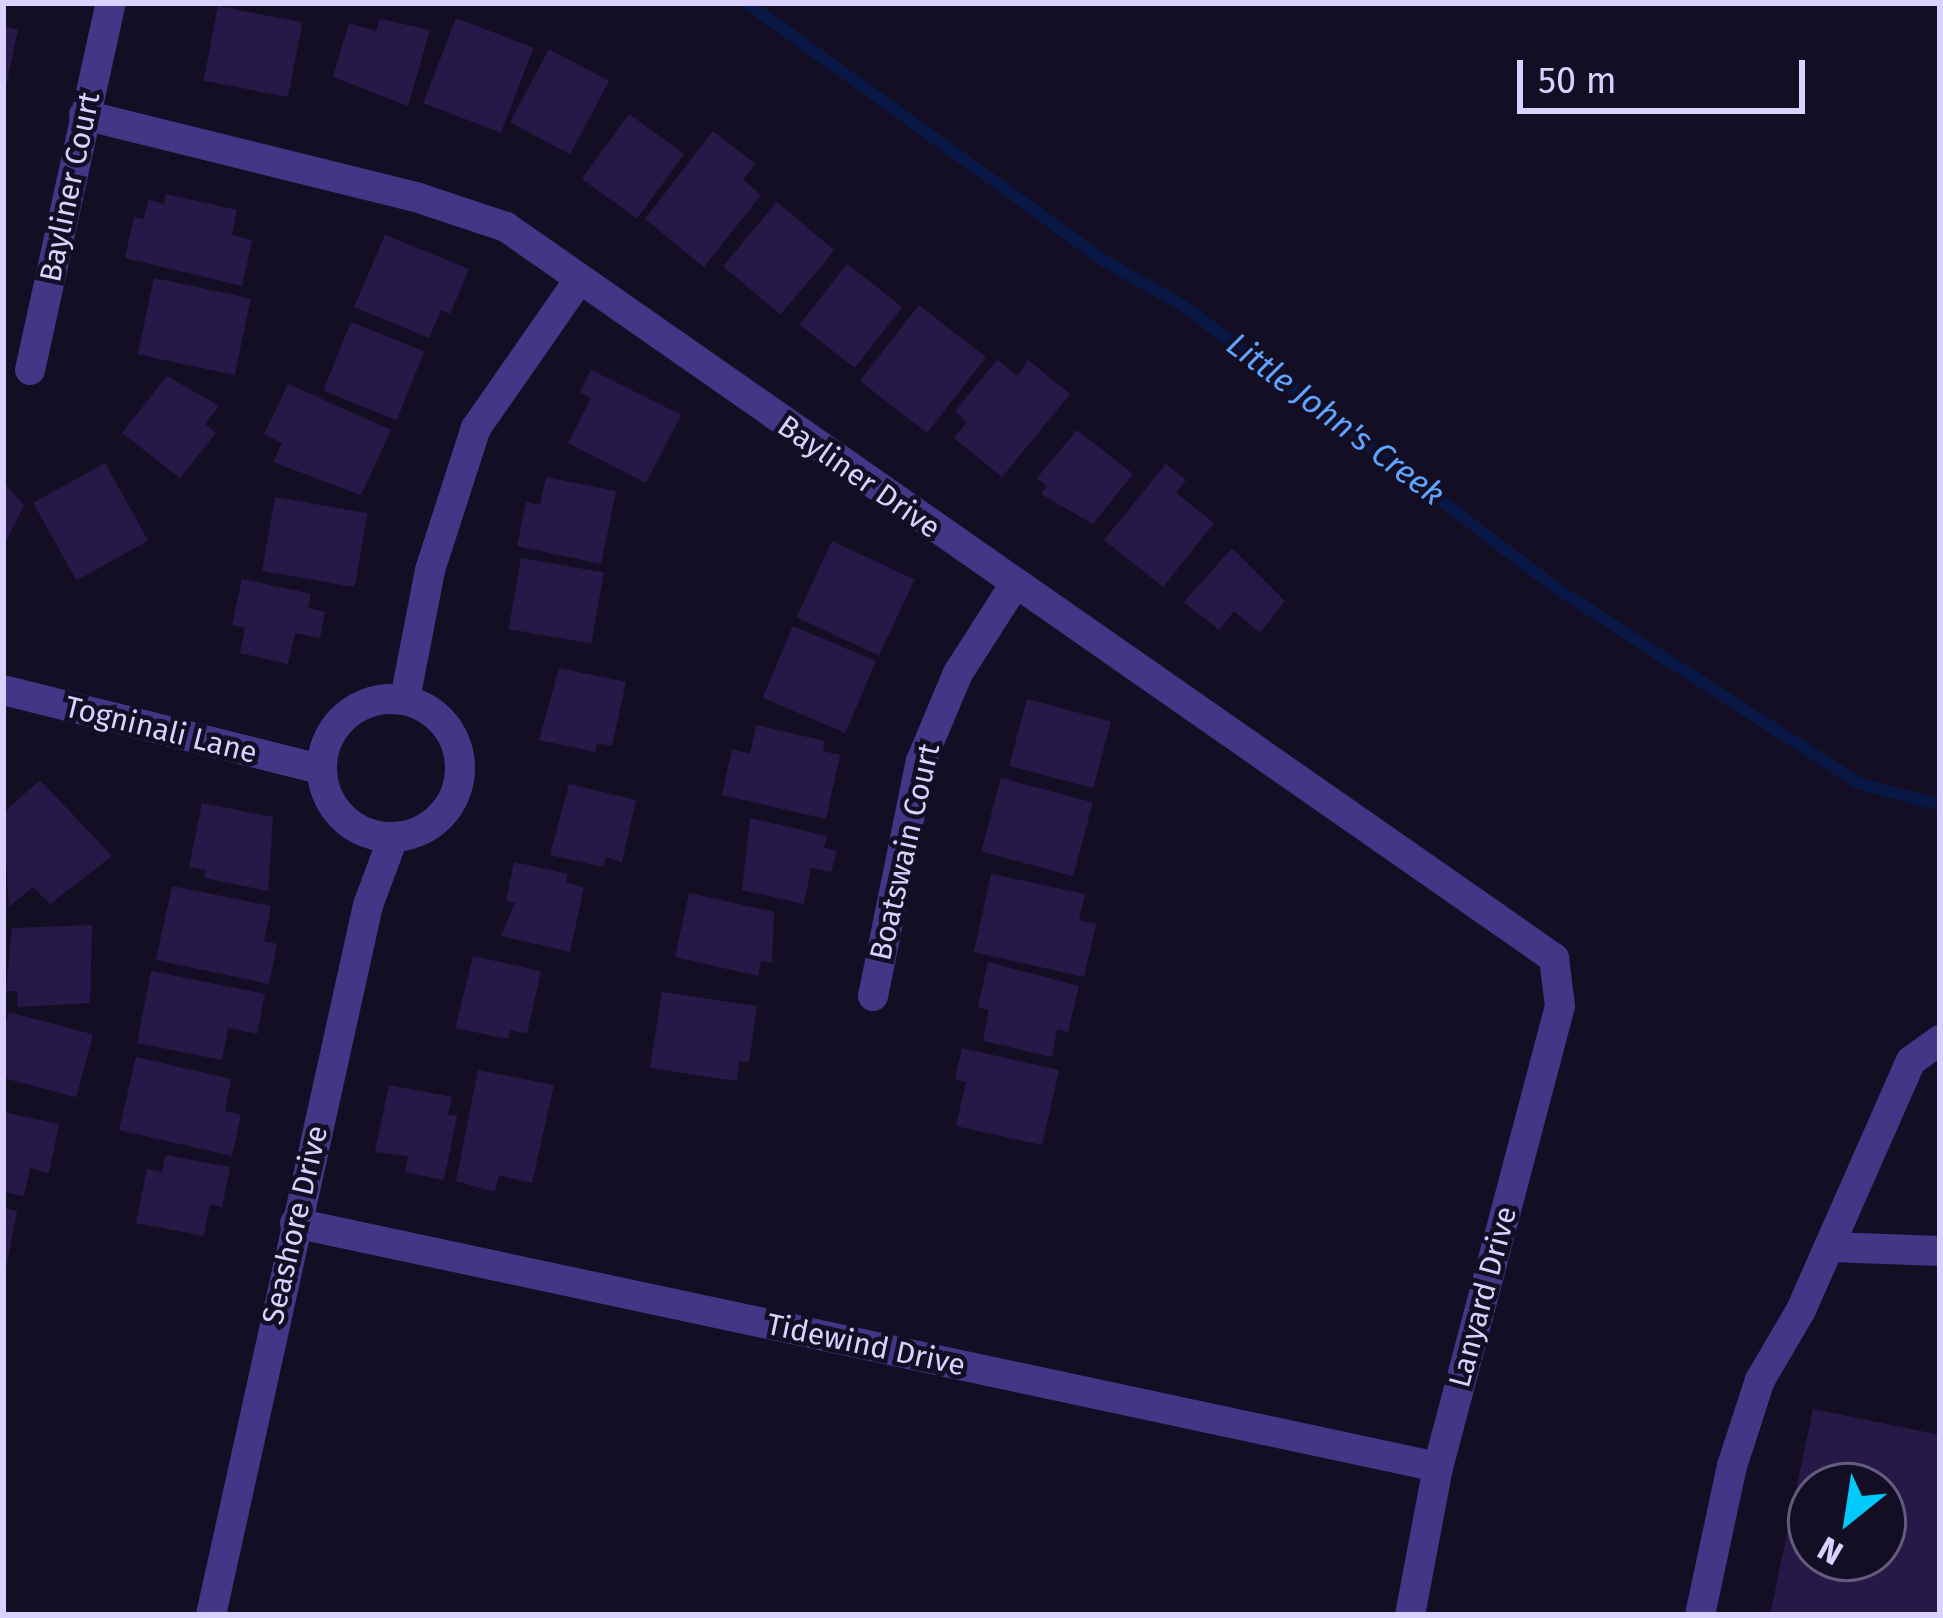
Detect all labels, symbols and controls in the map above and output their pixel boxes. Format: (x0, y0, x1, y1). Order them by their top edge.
scale bar (1523, 36, 1811, 110)
text: 50 m (1538, 59, 1617, 103)
street label: Bayliner Court (32, 89, 108, 285)
water label: Little John's Creek (1218, 325, 1452, 515)
street label: Bayliner Drive (771, 408, 947, 546)
street label: Togninali Lane (61, 689, 261, 771)
street label: Boatswain Court (863, 740, 947, 964)
street label: Seashore Drive (255, 1122, 335, 1328)
street label: Lanyard Drive (1442, 1203, 1524, 1391)
street label: Tidewind Drive (763, 1306, 969, 1384)
north arrow (1787, 1462, 1907, 1582)
text: N (1811, 1528, 1850, 1573)

